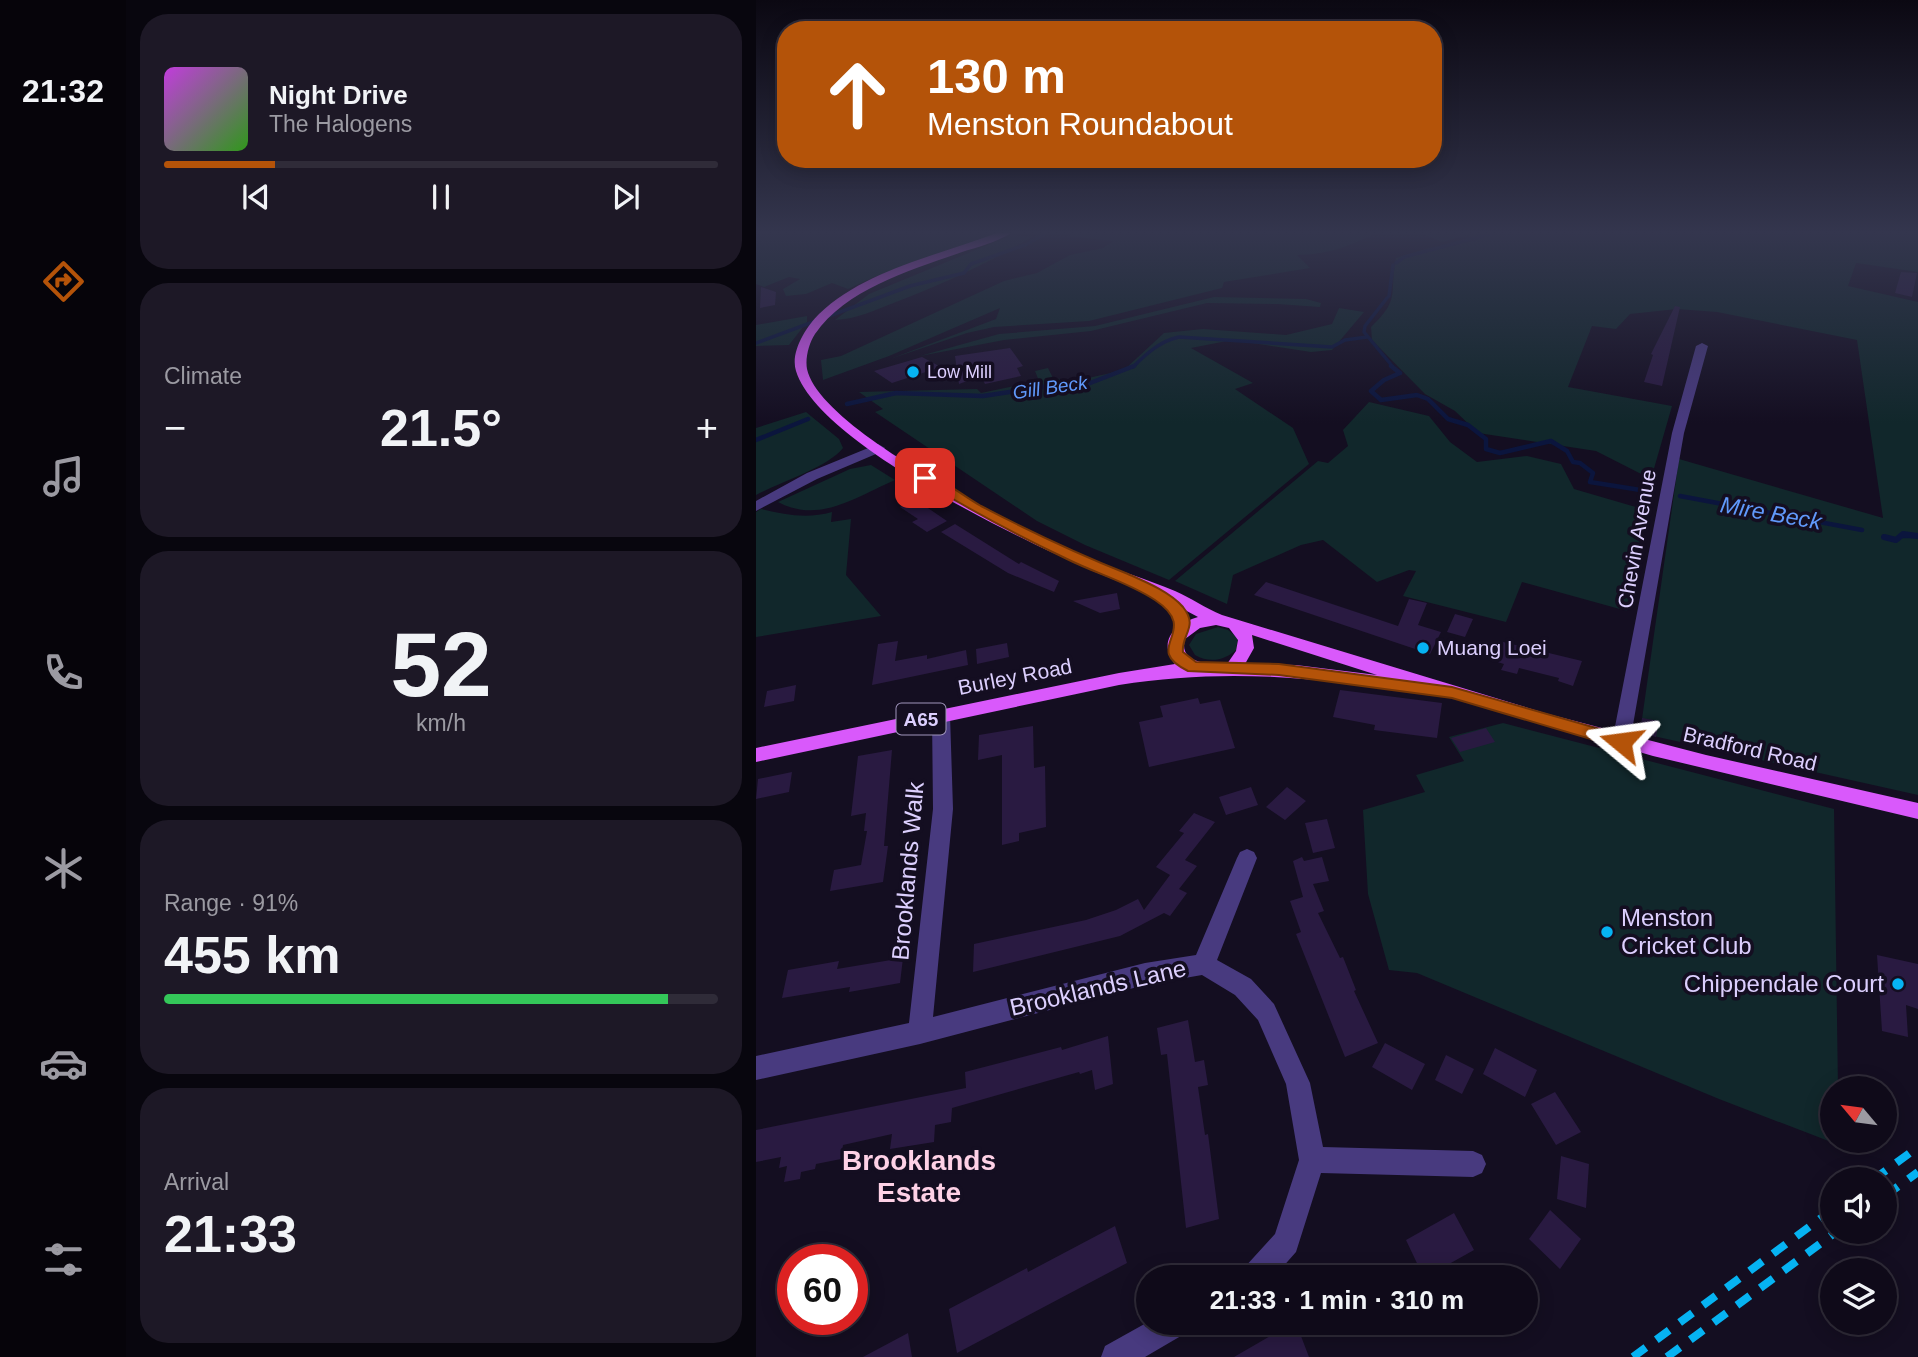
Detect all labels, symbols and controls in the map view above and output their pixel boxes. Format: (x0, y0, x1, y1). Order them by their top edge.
icon: ahead (812, 49, 903, 140)
text: 130 m (927, 49, 1066, 103)
text: 21:32 (22, 73, 104, 109)
text: Night Drive (269, 80, 408, 110)
text: Menston Roundabout (927, 106, 1233, 142)
text: The Halogens (269, 111, 412, 137)
icon: previous (237, 178, 275, 216)
icon: pause (422, 178, 460, 216)
icon: next (607, 178, 645, 216)
icon: directions (39, 257, 88, 306)
place label: Low Mill (927, 362, 992, 382)
text: Climate (164, 363, 242, 389)
marker: Low Mill (905, 364, 921, 380)
water label: Gill Beck (1011, 372, 1090, 403)
text: 21.5° (380, 399, 502, 457)
text: − (164, 407, 186, 449)
text: + (696, 407, 718, 449)
pin (895, 448, 955, 508)
icon: music (39, 452, 88, 501)
icon: arrive (906, 459, 944, 497)
street label: Chevin Avenue (1613, 468, 1660, 610)
water label: Mire Beck (1718, 491, 1825, 535)
text: 52 (390, 614, 492, 715)
place label: Muang Loei (1437, 636, 1547, 659)
marker: Muang Loei (1415, 640, 1431, 656)
icon: phone (39, 648, 88, 697)
street label: Burley Road (956, 654, 1074, 699)
road number: A65 (896, 704, 946, 734)
position arrow (1584, 705, 1658, 779)
text: km/h (416, 710, 466, 736)
street label: Bradford Road (1681, 722, 1819, 775)
street label: Brooklands Walk (886, 780, 929, 961)
icon: climate (39, 844, 88, 893)
text: Range · 91% (164, 890, 298, 916)
place label: Menston Cricket Club (1621, 904, 1752, 959)
marker: Menston Cricket Club (1599, 924, 1615, 940)
text: 455 km (164, 926, 340, 984)
street label: Brooklands Lane (1007, 954, 1189, 1021)
place label: Chippendale Court (1684, 970, 1884, 997)
marker: Chippendale Court (1890, 976, 1906, 992)
icon: car (39, 1039, 88, 1088)
north arrow (1820, 1076, 1897, 1153)
map controls (1820, 1076, 1897, 1335)
district label: Brooklands Estate (842, 1145, 996, 1208)
button: sound (1820, 1167, 1897, 1244)
text: Arrival (164, 1169, 229, 1195)
text: 21:33 (164, 1205, 297, 1263)
icon: filters (39, 1235, 88, 1284)
speed limit sign: 60 (777, 1244, 868, 1335)
button: layers (1820, 1258, 1897, 1335)
text: 21:33 · 1 min · 310 m (1210, 1285, 1464, 1315)

